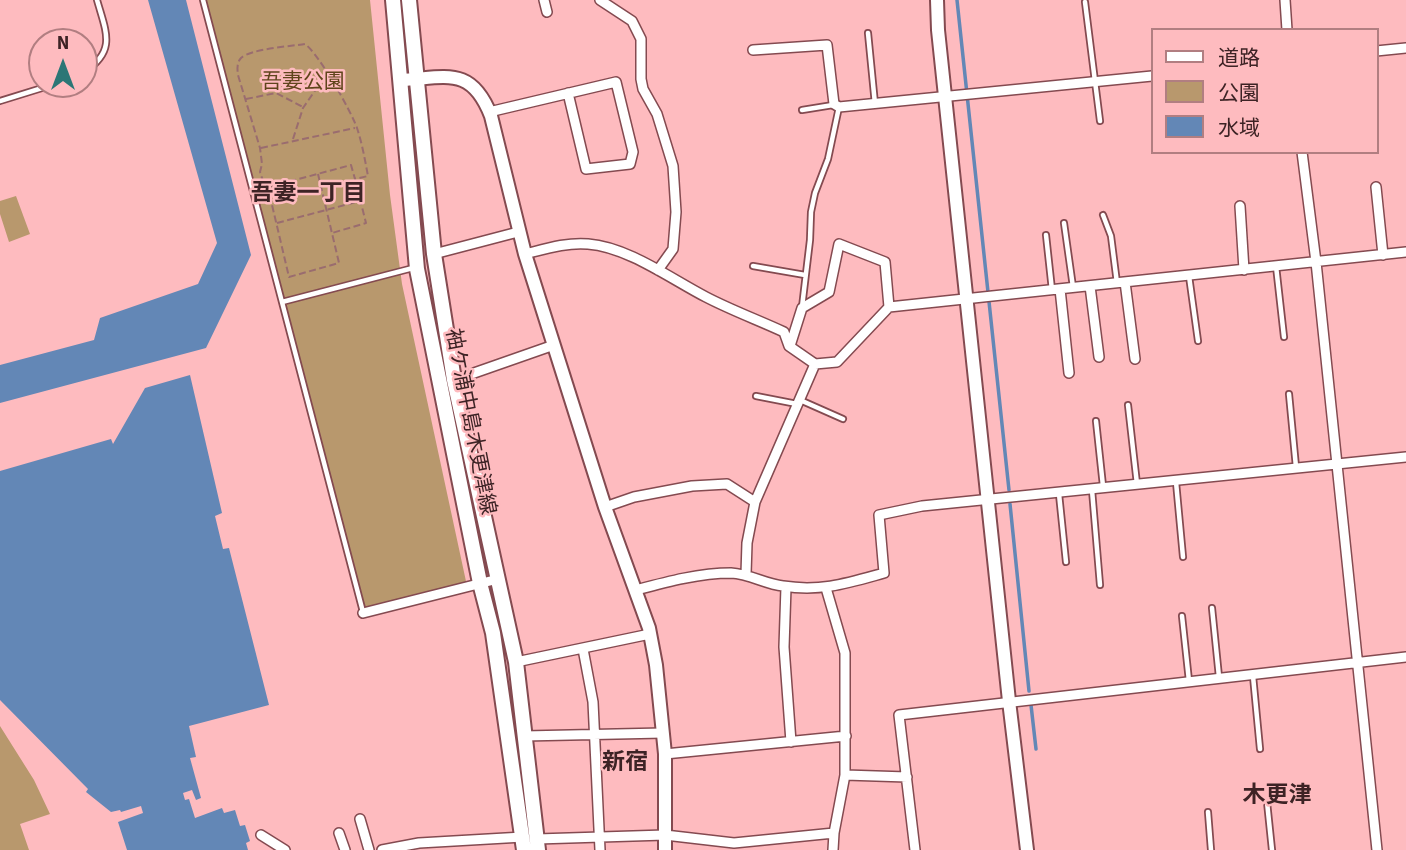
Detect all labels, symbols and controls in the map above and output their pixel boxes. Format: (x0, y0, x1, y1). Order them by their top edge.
north arrow (28, 28, 98, 98)
legend (1150, 28, 1378, 154)
text: N (57, 30, 69, 57)
text: 道路 (1218, 43, 1260, 73)
park label: 吾妻公園 (261, 70, 345, 96)
text: 公園 (1218, 78, 1260, 108)
text: 水域 (1218, 113, 1260, 143)
district label: 吾妻一丁目 (251, 181, 365, 209)
street label: 袖ケ浦中島木更津線 (439, 327, 499, 517)
district label: 新宿 (602, 750, 648, 778)
district label: 木更津 (1243, 783, 1311, 811)

